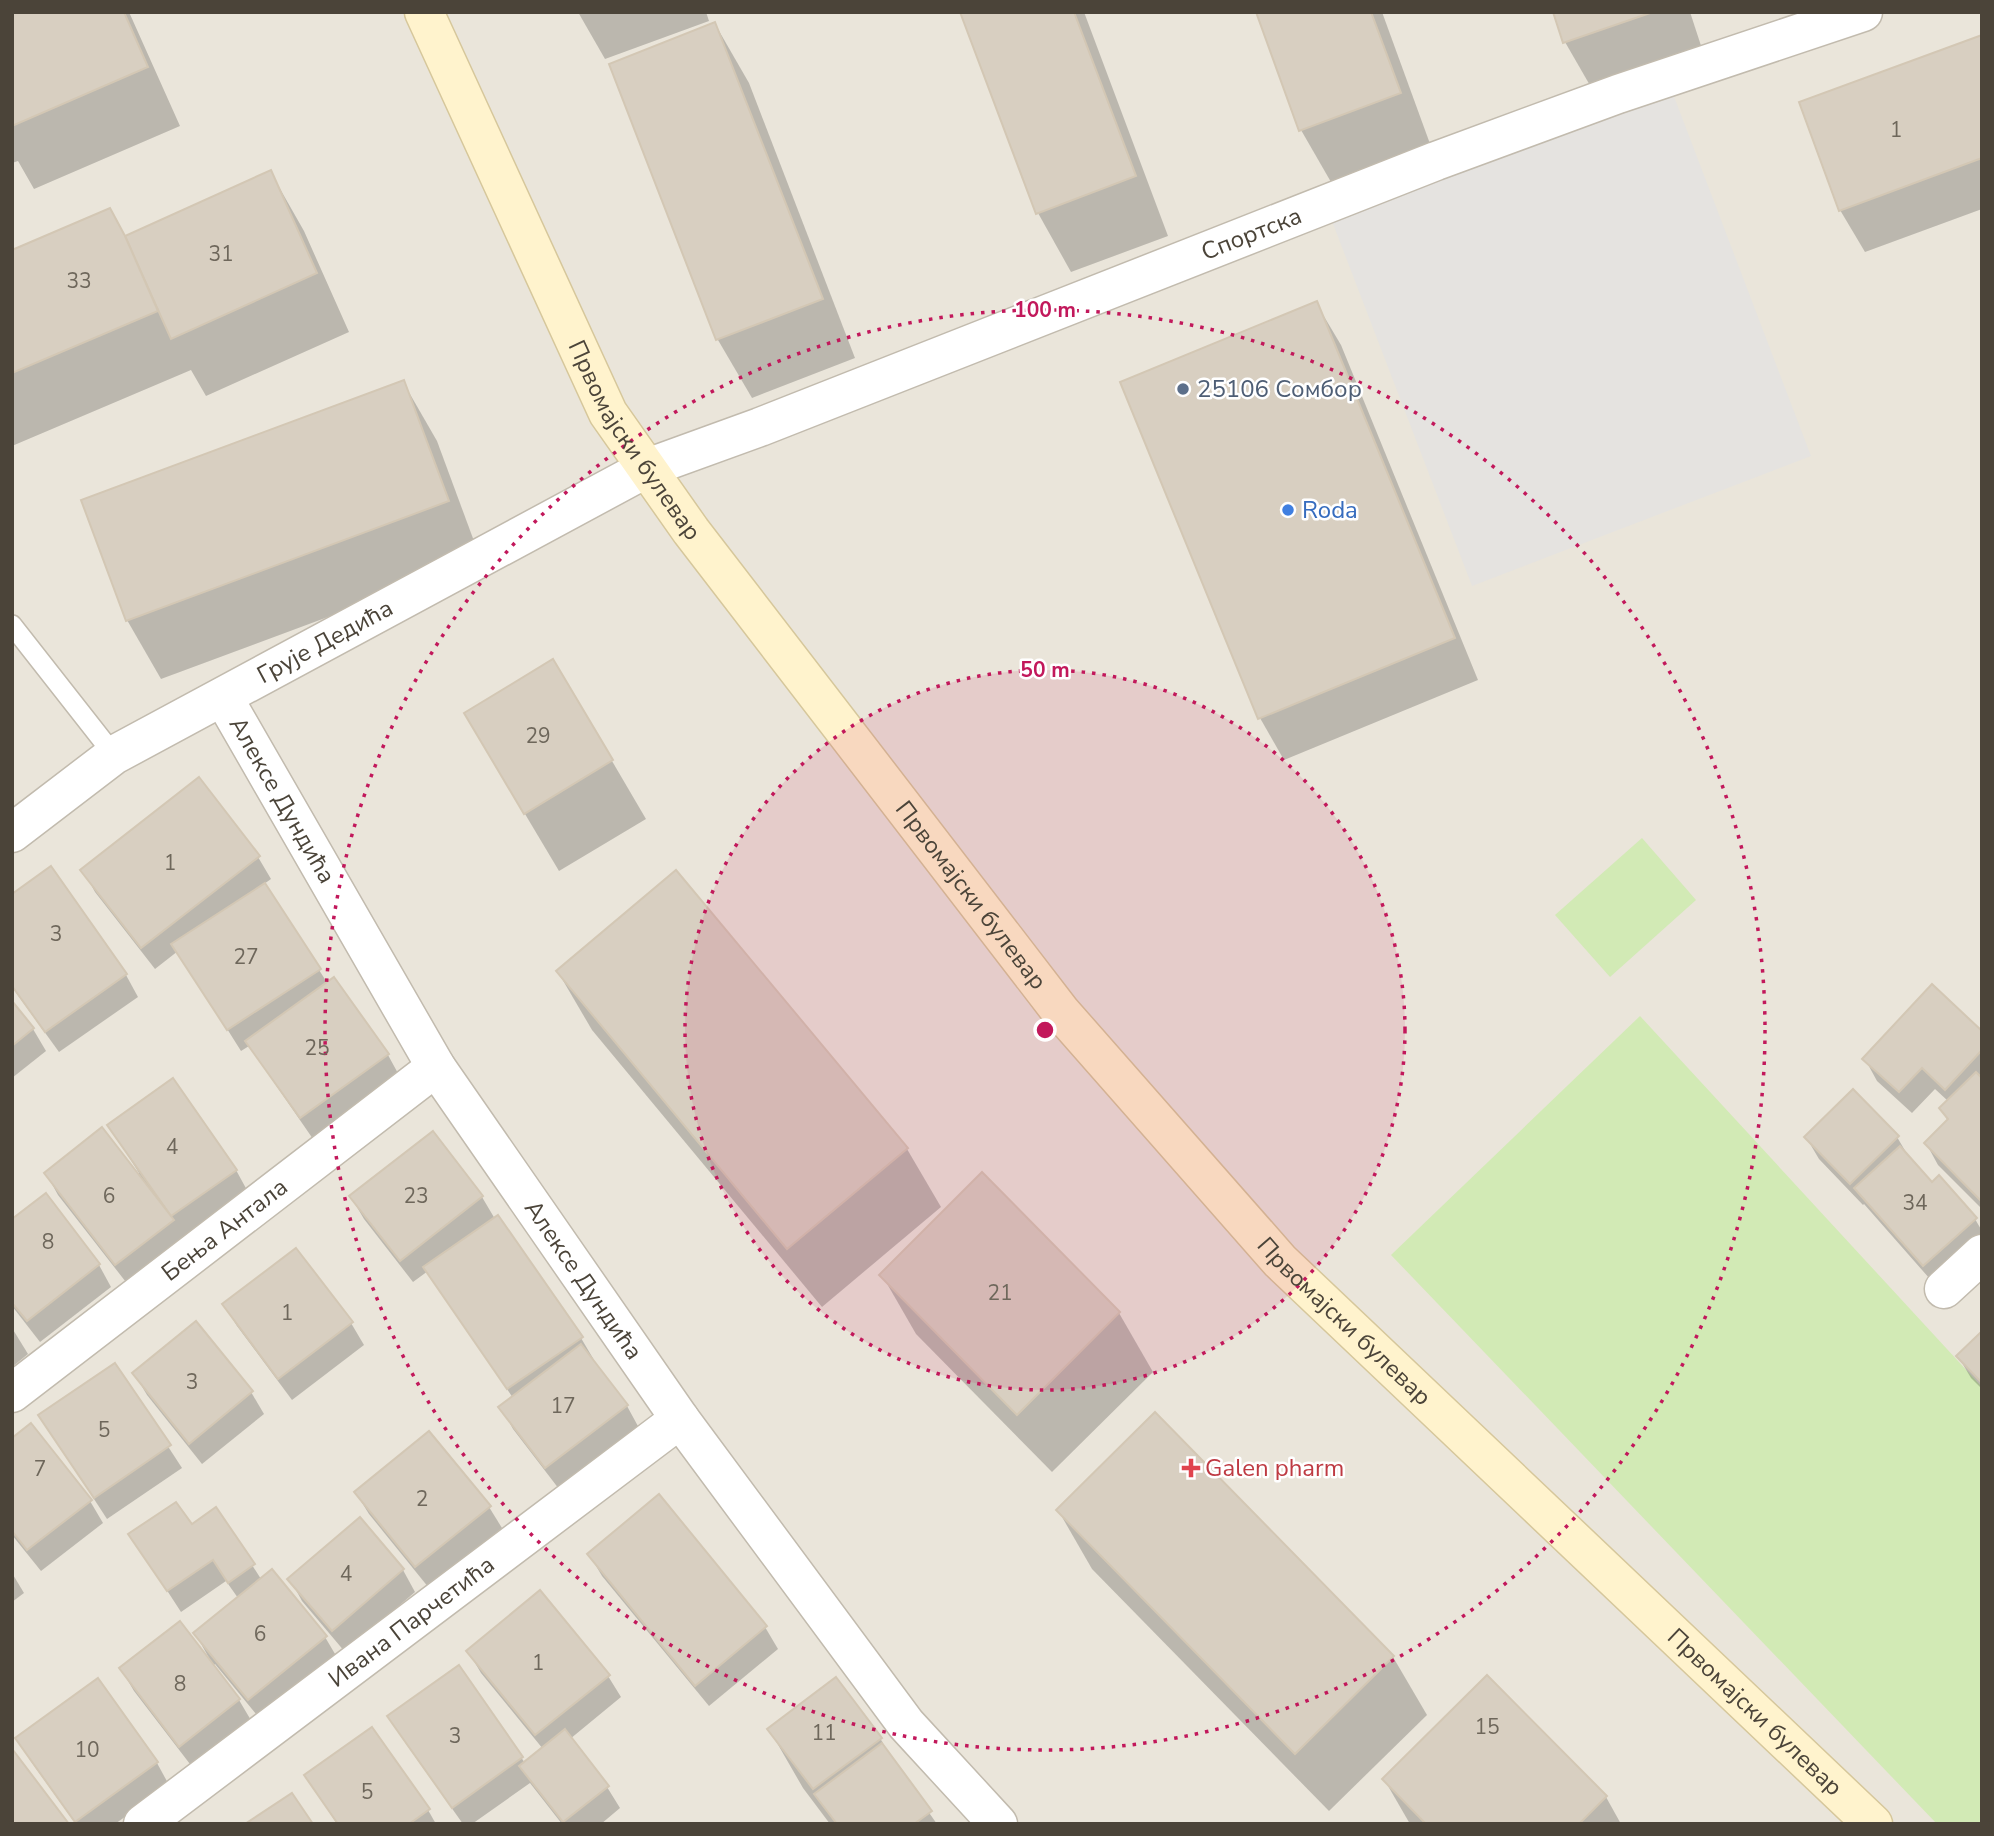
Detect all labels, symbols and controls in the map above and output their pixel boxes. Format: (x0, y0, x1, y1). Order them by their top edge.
house number: 1 (1890, 116, 1902, 144)
street label: Спортска (1196, 199, 1306, 268)
house number: 31 (208, 240, 234, 268)
house number: 33 (66, 267, 92, 295)
text: 100 m (1014, 296, 1076, 324)
street label: Првомајски булевар (561, 335, 708, 547)
place label: 25106 Сомбор (1197, 373, 1362, 405)
marker: 25106 Сомбор (1175, 381, 1191, 397)
place label: Roda (1302, 494, 1358, 526)
marker: Roda (1280, 502, 1296, 518)
street label: Грује Дедића (252, 592, 398, 691)
text: 50 m (1020, 656, 1070, 684)
street label: Алексе Дундића (222, 711, 343, 889)
house number: 29 (525, 722, 551, 750)
street label: Првомајски булевар (888, 794, 1054, 996)
house number: 1 (164, 849, 176, 877)
house number: 3 (50, 920, 62, 948)
house number: 27 (233, 943, 259, 971)
centre of rings (1033, 1018, 1057, 1042)
house number: 25 (304, 1034, 330, 1062)
house number: 4 (166, 1133, 178, 1161)
street label: Бења Антала (155, 1171, 294, 1288)
house number: 6 (103, 1182, 115, 1210)
house number: 23 (403, 1182, 429, 1210)
house number: 34 (1902, 1189, 1928, 1217)
street label: Алексе Дундића (517, 1194, 650, 1366)
house number: 8 (42, 1228, 54, 1256)
street label: Првомајски булевар (1250, 1230, 1438, 1413)
house number: 21 (987, 1279, 1013, 1307)
house number: 1 (281, 1299, 293, 1327)
house number: 3 (186, 1368, 198, 1396)
house number: 17 (550, 1392, 576, 1420)
house number: 5 (98, 1416, 110, 1444)
place label: Galen pharm (1205, 1452, 1344, 1484)
house number: 7 (34, 1455, 46, 1483)
marker: Galen pharm (1183, 1460, 1199, 1476)
house number: 2 (416, 1485, 428, 1513)
street label: Ивана Парчетића (322, 1549, 501, 1695)
house number: 4 (340, 1560, 352, 1588)
house number: 6 (254, 1620, 266, 1648)
street label: Првомајски булевар (1661, 1621, 1850, 1803)
house number: 1 (532, 1649, 544, 1677)
house number: 8 (174, 1670, 186, 1698)
house number: 15 (1474, 1713, 1500, 1741)
house number: 11 (811, 1719, 837, 1747)
house number: 3 (449, 1722, 461, 1750)
house number: 10 (74, 1736, 100, 1764)
house number: 5 (361, 1778, 373, 1806)

